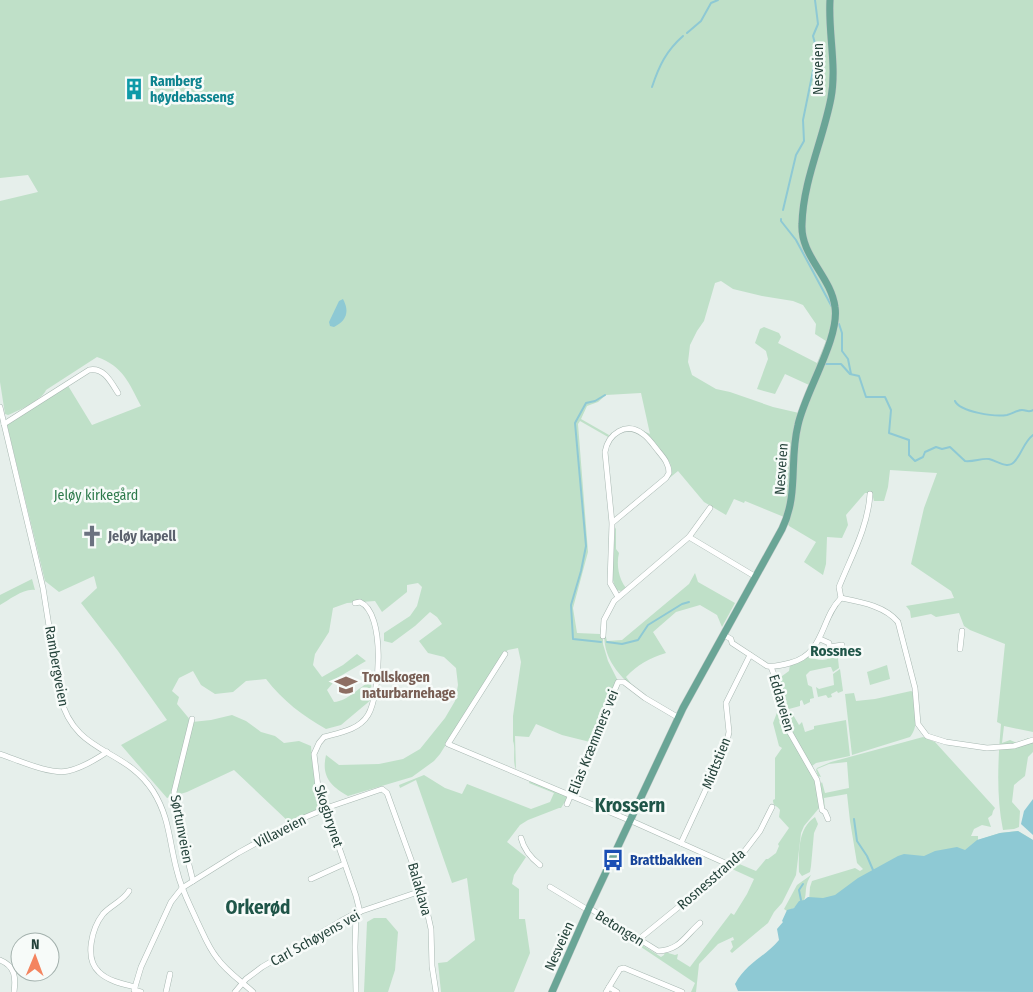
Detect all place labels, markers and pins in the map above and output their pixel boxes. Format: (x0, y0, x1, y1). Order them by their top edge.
place label: Ramberg høydebasseng (150, 73, 234, 106)
building icon: Ramberg høydebasseng (121, 76, 147, 102)
church icon: Jeløy kapell (79, 523, 105, 549)
place label: Jeløy kapell (107, 528, 176, 545)
place label: Trollskogen naturbarnehage (362, 669, 456, 702)
school or university icon: Trollskogen naturbarnehage (333, 672, 359, 698)
bus stop icon: Brattbakken (600, 847, 626, 873)
place label: Brattbakken (630, 852, 702, 869)

